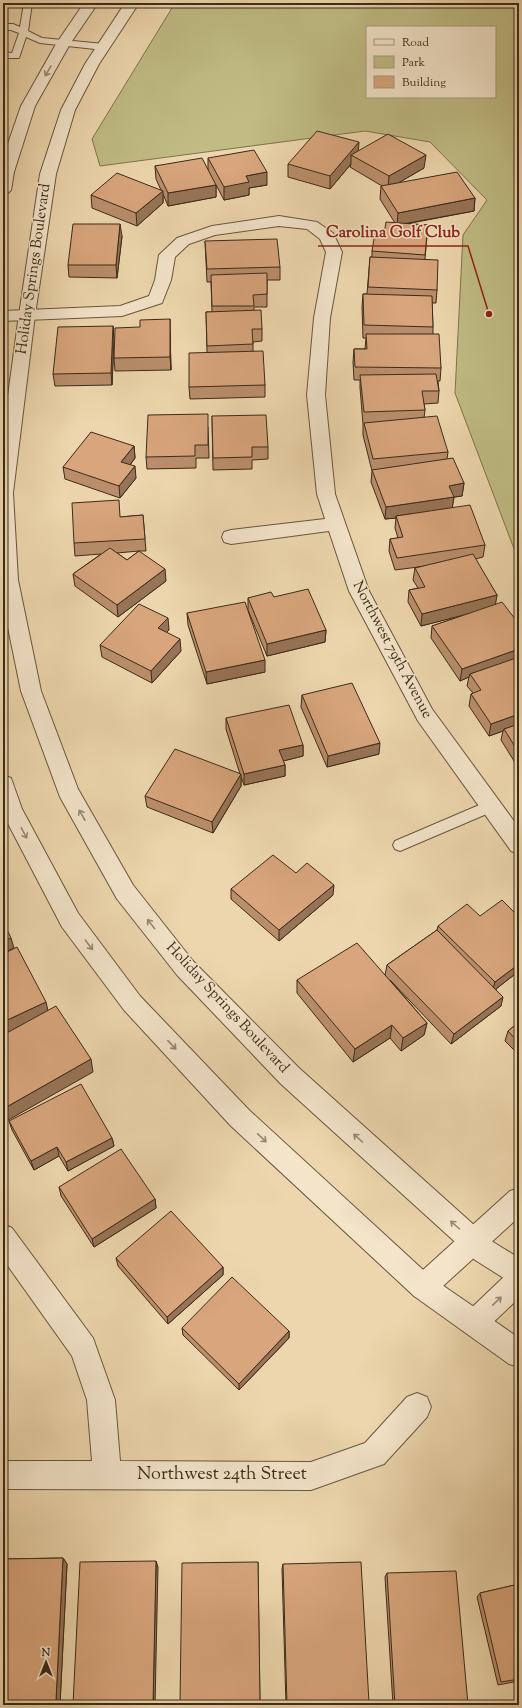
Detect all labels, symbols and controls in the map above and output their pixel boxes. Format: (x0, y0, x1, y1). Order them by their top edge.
legend (366, 26, 496, 98)
text: Road (402, 34, 429, 52)
text: Park (402, 54, 425, 72)
one-way arrow (43, 65, 51, 77)
text: Building (402, 74, 446, 92)
street label: Holiday Springs Boulevard (12, 182, 56, 356)
callout: Carolina Golf Club (318, 218, 468, 246)
text: Carolina Golf Club (326, 222, 460, 245)
street label: Northwest 79th Avenue (347, 577, 437, 723)
one-way arrow (77, 809, 85, 821)
one-way arrow (21, 827, 28, 839)
one-way arrow (146, 919, 155, 930)
street label: Holiday Springs Boulevard (161, 938, 294, 1079)
one-way arrow (85, 939, 93, 950)
one-way arrow (167, 1040, 177, 1050)
one-way arrow (353, 1133, 363, 1142)
one-way arrow (257, 1134, 267, 1143)
one-way arrow (450, 1220, 460, 1229)
one-way arrow (492, 1296, 502, 1306)
street label: Northwest 24th Street (137, 1462, 307, 1488)
north arrow (26, 1642, 66, 1682)
text: N (41, 1645, 51, 1661)

